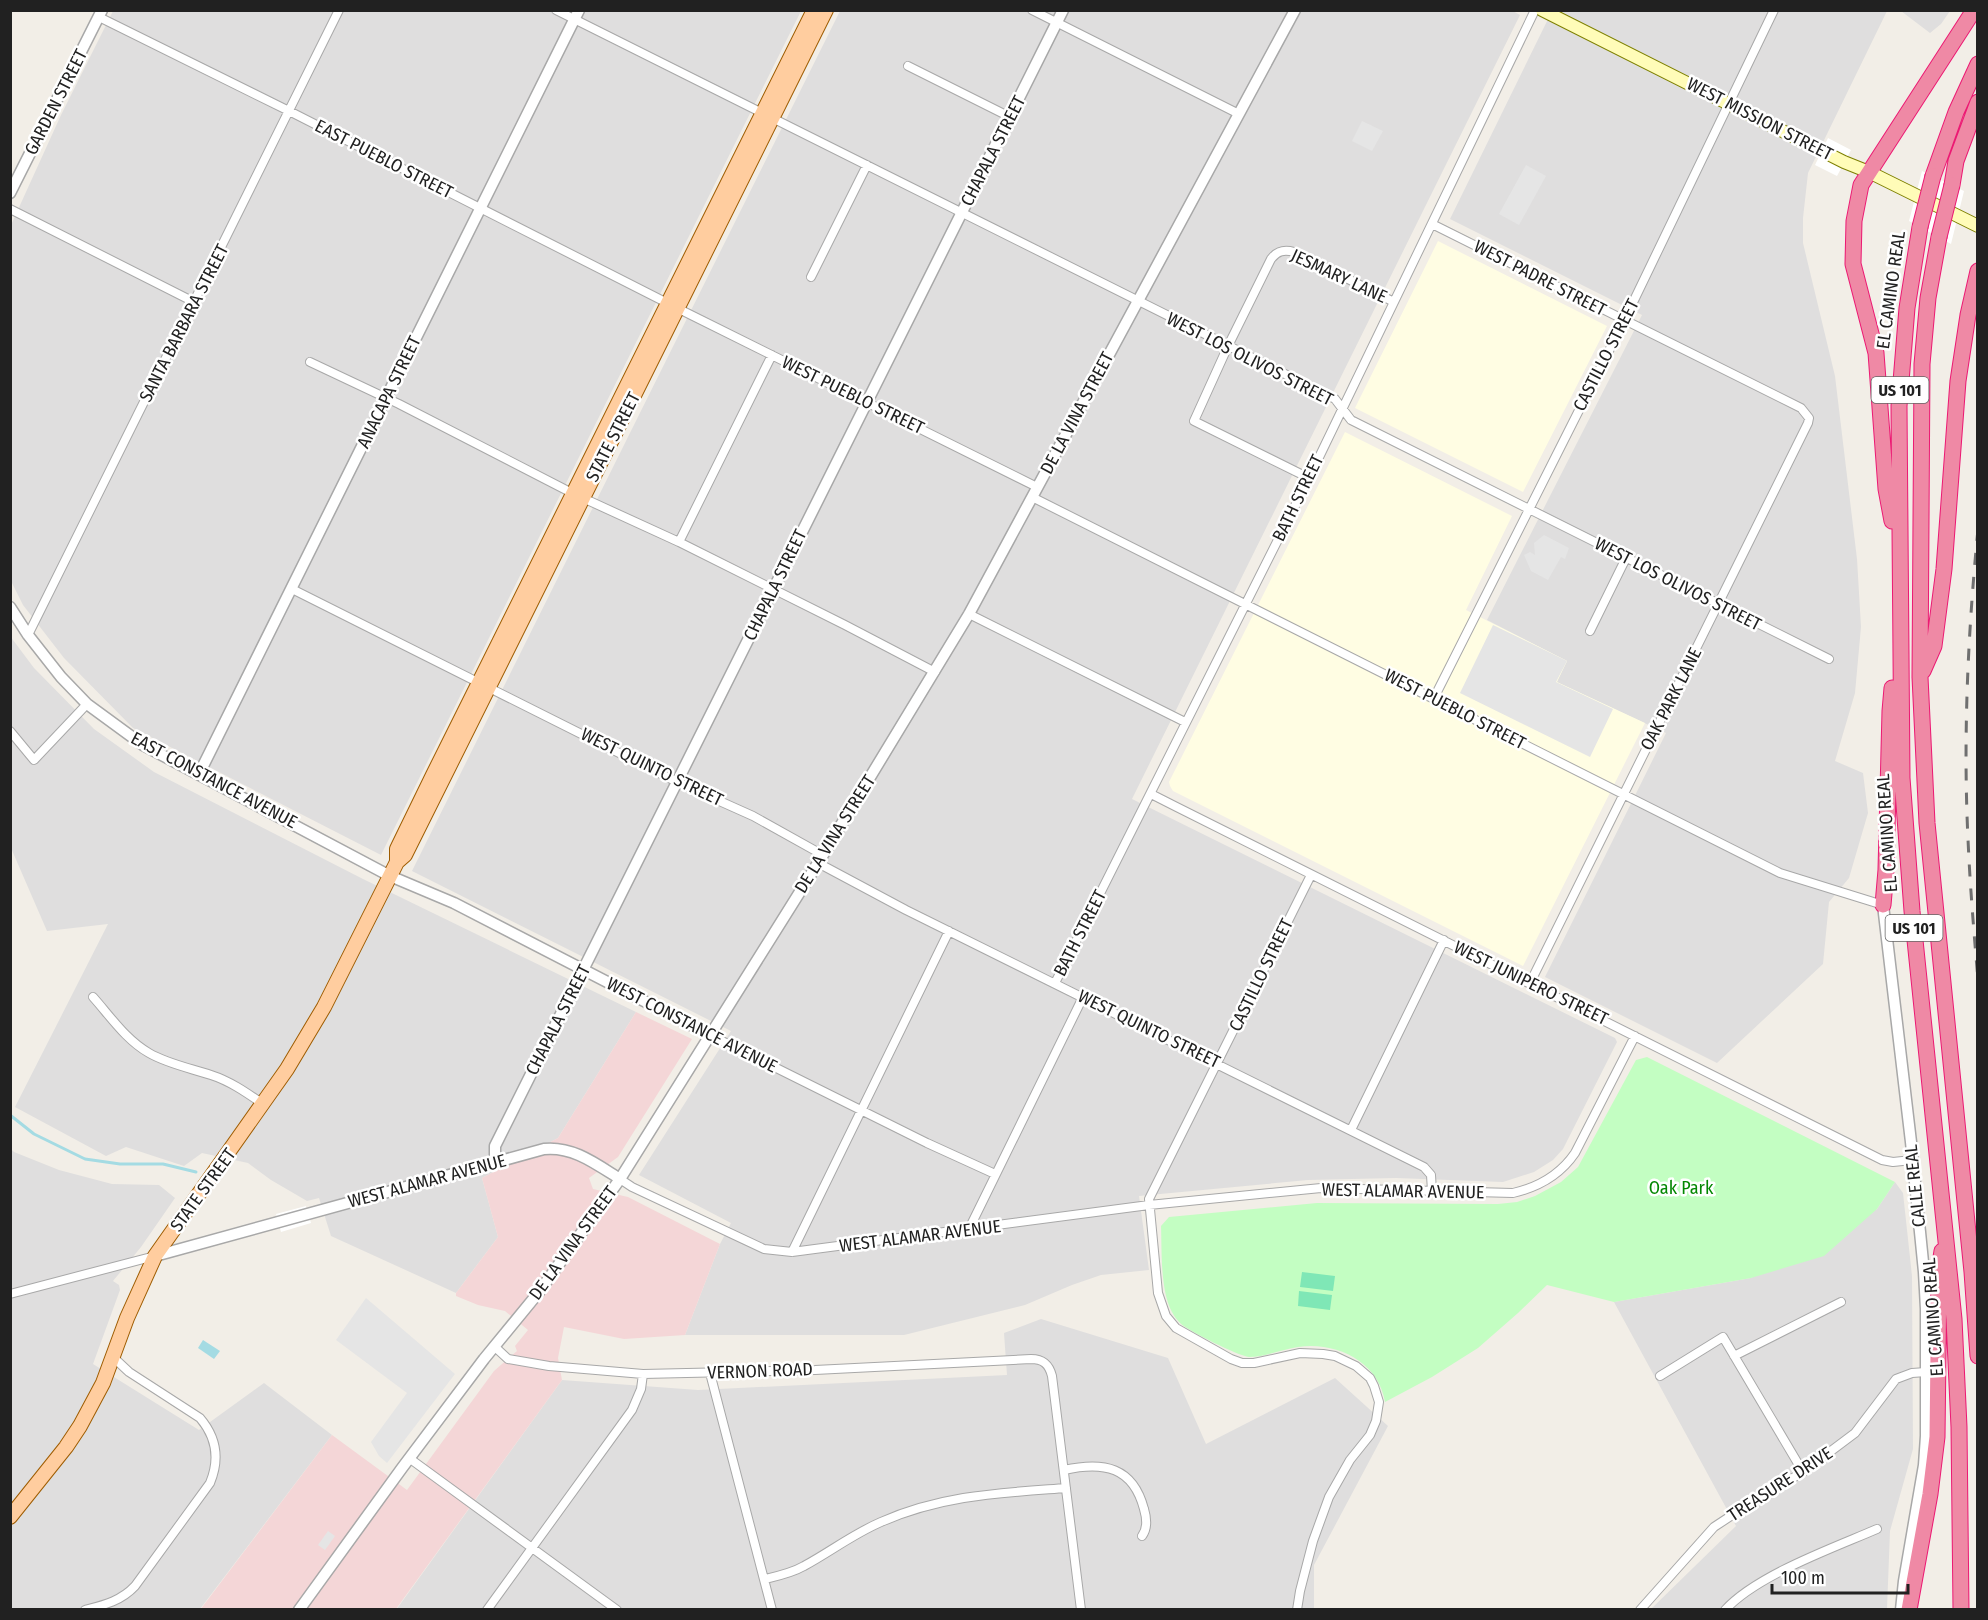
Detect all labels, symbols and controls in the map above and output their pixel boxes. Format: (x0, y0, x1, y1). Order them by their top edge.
street label: GARDEN STREET (20, 45, 92, 158)
street label: WEST MISSION STREET (1683, 73, 1837, 166)
street label: CHAPALA STREET (956, 92, 1031, 210)
street label: EAST PUEBLO STREET (311, 115, 457, 204)
street label: EL CAMINO REAL (1872, 230, 1910, 350)
street label: WEST PADRE STREET (1470, 235, 1610, 321)
street label: SANTA BARBARA STREET (135, 240, 234, 406)
street label: JESMARY LANE (1287, 244, 1391, 308)
street label: CASTILLO STREET (1568, 295, 1644, 415)
street label: WEST LOS OLIVOS STREET (1163, 307, 1338, 411)
street label: ANACAPA STREET (352, 332, 426, 452)
street label: DE LA VINA STREET (1036, 348, 1119, 478)
street label: WEST PUEBLO STREET (778, 351, 928, 439)
road number: US 101 (1872, 377, 1928, 403)
street label: STATE STREET (581, 388, 645, 485)
street label: BATH STREET (1268, 450, 1329, 545)
street label: CHAPALA STREET (739, 525, 812, 644)
street label: WEST LOS OLIVOS STREET (1591, 532, 1766, 636)
street label: OAK PARK LANE (1636, 644, 1706, 754)
street label: WEST PUEBLO STREET (1381, 664, 1530, 754)
street label: WEST QUINTO STREET (577, 723, 727, 811)
street label: EAST CONSTANCE AVENUE (127, 727, 301, 833)
street label: DE LA VINA STREET (790, 770, 881, 897)
street label: EL CAMINO REAL (1872, 773, 1902, 893)
street label: BATH STREET (1049, 886, 1111, 980)
street label: CASTILLO STREET (1224, 914, 1298, 1035)
road number: US 101 (1886, 915, 1942, 941)
street label: WEST JUNIPERO STREET (1450, 936, 1612, 1030)
street label: CHAPALA STREET (521, 961, 596, 1079)
street label: WEST CONSTANCE AVENUE (603, 972, 781, 1078)
street label: WEST QUINTO STREET (1074, 985, 1224, 1073)
street label: STATE STREET (165, 1144, 241, 1236)
street label: CALLE REAL (1900, 1144, 1930, 1228)
street label: WEST ALAMAR AVENUE (346, 1149, 508, 1213)
park label: Oak Park (1649, 1177, 1714, 1199)
street label: WEST ALAMAR AVENUE (1321, 1179, 1485, 1203)
street label: DE LA VINA STREET (524, 1181, 622, 1304)
street label: WEST ALAMAR AVENUE (838, 1215, 1002, 1257)
street label: EL CAMINO REAL (1918, 1257, 1948, 1377)
street label: VERNON ROAD (707, 1358, 813, 1384)
street label: TREASURE DRIVE (1723, 1442, 1837, 1526)
scale bar (1772, 1557, 1908, 1595)
text: 100 m (1781, 1567, 1825, 1589)

